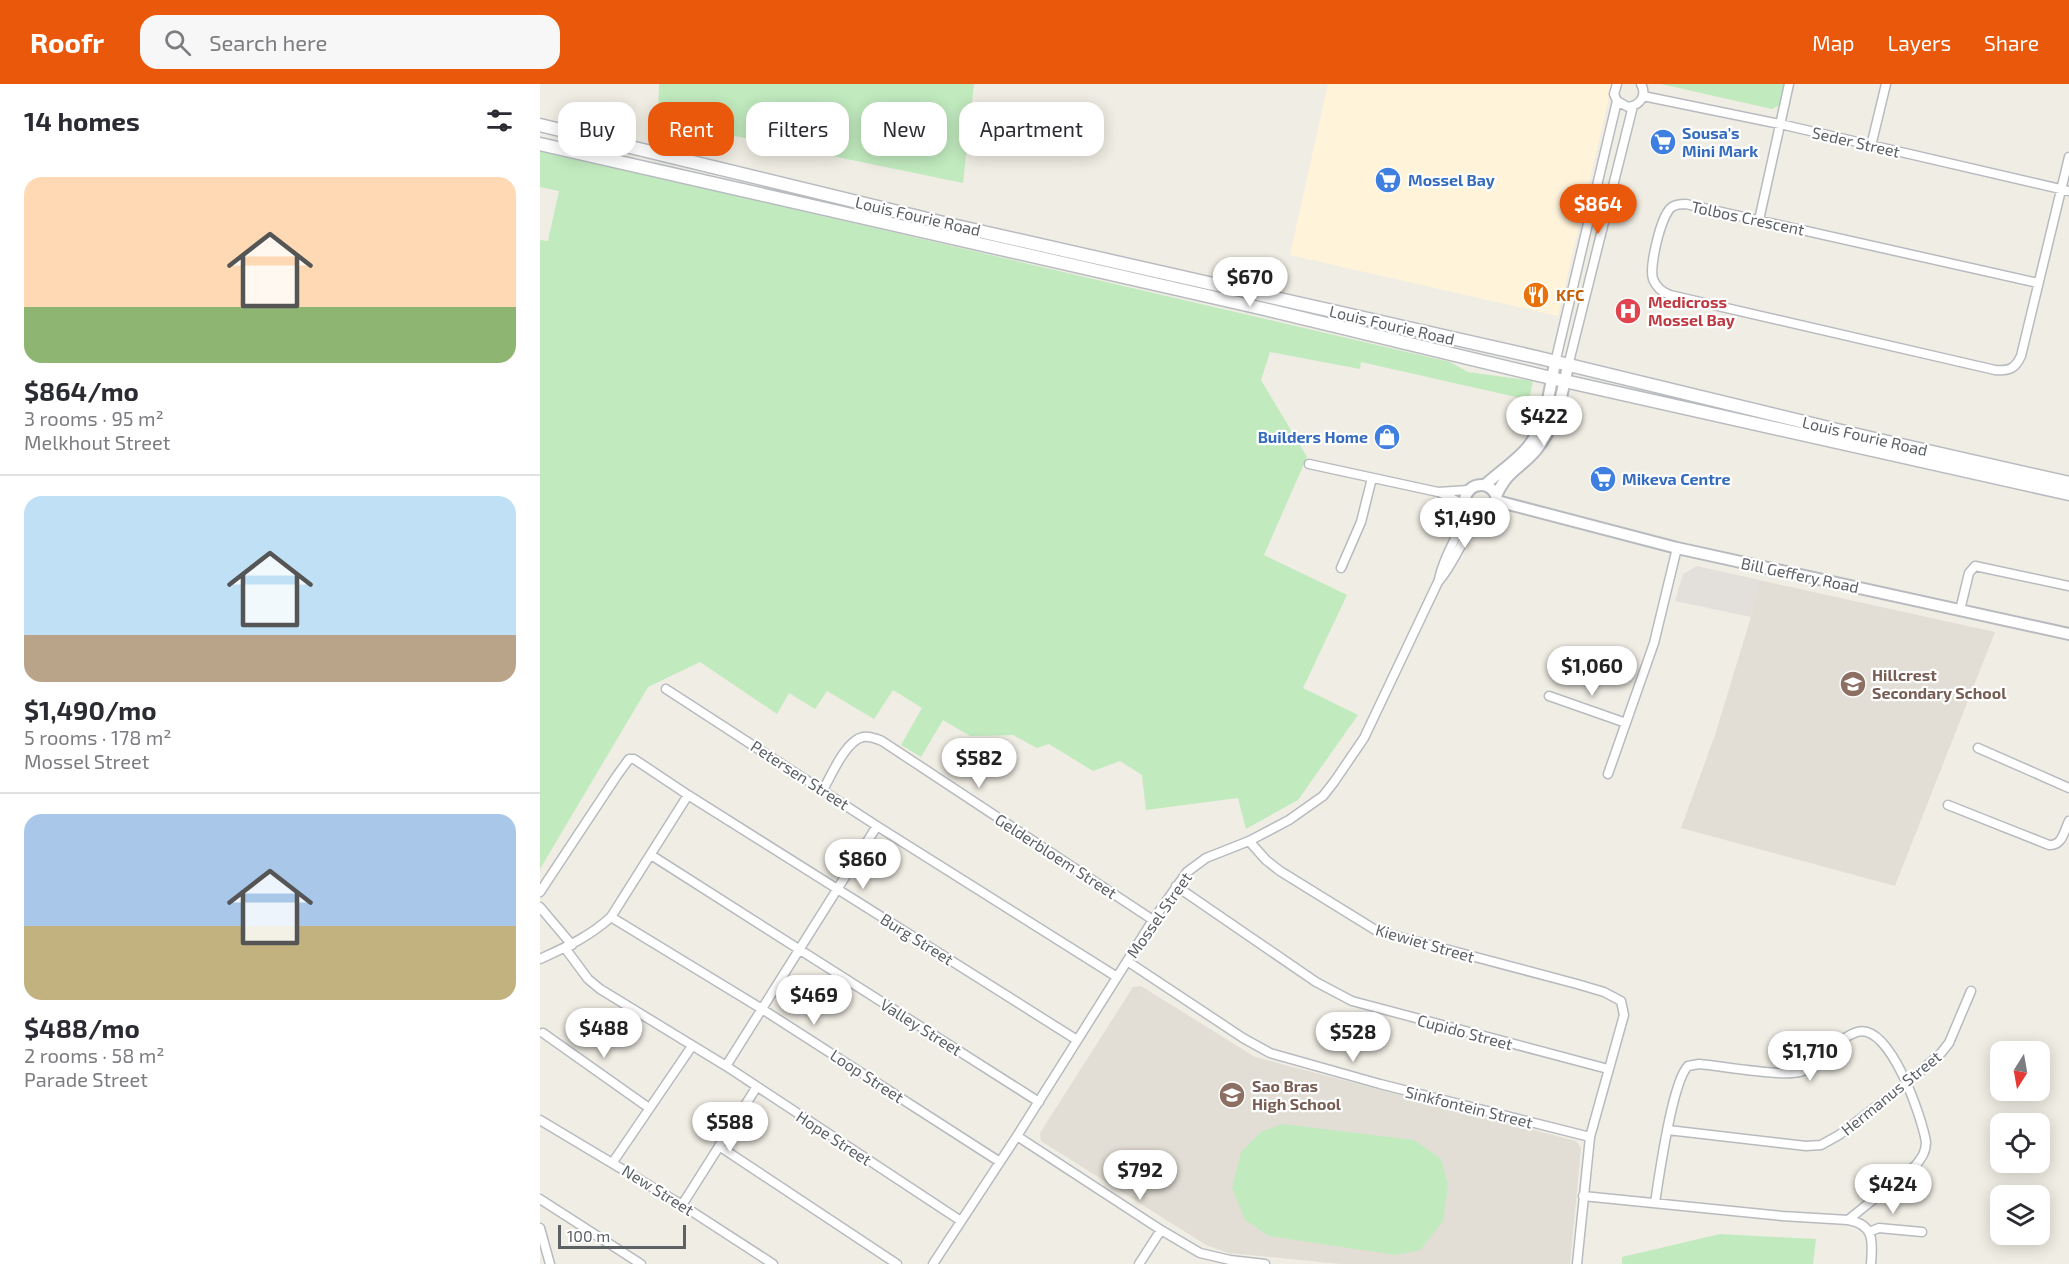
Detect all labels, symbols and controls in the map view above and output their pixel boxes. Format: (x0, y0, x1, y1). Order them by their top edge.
search box (140, 15, 560, 69)
text: Roofr (30, 25, 104, 59)
icon: search (161, 26, 194, 59)
text: Search here (209, 29, 327, 55)
text: Map (1812, 30, 1854, 55)
text: Layers (1887, 30, 1951, 55)
text: Share (1984, 30, 2039, 55)
chip: Buy (558, 102, 636, 156)
chip: Rent (648, 102, 734, 156)
chip: Filters (746, 102, 849, 156)
chip: New (861, 102, 947, 156)
chip: Apartment (959, 102, 1104, 156)
icon: filters (483, 104, 516, 137)
text: 14 homes (24, 105, 140, 136)
street label: Seder Street (1810, 122, 1902, 161)
place label: Sousa's Mini Mark (1682, 123, 1758, 160)
supermarket icon: Sousa's Mini Mark (1648, 127, 1678, 157)
supermarket icon: Mossel Bay (1373, 165, 1403, 195)
place label: Mossel Bay (1408, 170, 1495, 190)
pin: $864 (1562, 184, 1634, 235)
text: $864 (1574, 191, 1622, 215)
street label: Louis Fourie Road (854, 192, 983, 239)
street label: Tolbos Crescent (1690, 196, 1806, 239)
icon: home (216, 216, 324, 324)
pin: $670 (1214, 257, 1286, 308)
text: $670 (1227, 264, 1273, 288)
restaurant icon: KFC (1521, 280, 1551, 310)
place label: KFC (1556, 285, 1584, 304)
place label: Medicross Mossel Bay (1648, 292, 1735, 330)
hospital icon: Medicross Mossel Bay (1613, 296, 1643, 326)
street label: Louis Fourie Road (1328, 301, 1457, 348)
text: $864/mo (24, 375, 139, 406)
pin: $422 (1508, 396, 1580, 447)
text: $422 (1520, 403, 1568, 427)
text: 3 rooms · 95 m² (24, 406, 164, 430)
street label: Louis Fourie Road (1801, 412, 1930, 459)
shop icon: Builders Home (1372, 422, 1402, 452)
place label: Builders Home (1258, 427, 1368, 446)
text: Melkhout Street (24, 430, 170, 454)
supermarket icon: Mikeva Centre (1588, 464, 1618, 494)
place label: Mikeva Centre (1622, 469, 1731, 488)
pin: $1,490 (1416, 498, 1514, 549)
text: $1,490 (1434, 505, 1496, 529)
icon: home (216, 535, 324, 643)
street label: Bill Geffery Road (1739, 553, 1861, 596)
pin: $1,060 (1543, 646, 1641, 697)
text: $1,060 (1561, 653, 1623, 677)
place label: Hillcrest Secondary School (1872, 665, 2007, 703)
school or university icon: Hillcrest Secondary School (1838, 669, 1868, 699)
text: $1,490/mo (24, 694, 157, 725)
text: 5 rooms · 178 m² (24, 725, 172, 749)
street label: Petersen Street (748, 736, 853, 813)
pin: $582 (943, 738, 1015, 789)
text: $582 (956, 745, 1002, 769)
text: Mossel Street (24, 749, 149, 773)
street label: Gelderbloem Street (992, 809, 1121, 902)
pin: $860 (827, 839, 899, 890)
text: $860 (839, 846, 887, 870)
icon: home (216, 853, 324, 961)
street label: Mossel Street (1122, 868, 1195, 961)
street label: Burg Street (877, 909, 957, 968)
street label: Kiewiet Street (1374, 919, 1477, 966)
pin: $469 (778, 975, 850, 1026)
text: $469 (790, 982, 838, 1006)
street label: Valley Street (877, 994, 965, 1059)
pin: $488 (568, 1008, 640, 1059)
street label: Cupido Street (1415, 1010, 1515, 1053)
text: $488/mo (24, 1012, 140, 1043)
pin: $528 (1317, 1012, 1389, 1063)
text: $488 (579, 1015, 629, 1039)
text: $528 (1330, 1019, 1376, 1043)
pin: $1,710 (1761, 1031, 1859, 1082)
text: $1,710 (1782, 1038, 1838, 1062)
north arrow (1990, 1041, 2050, 1101)
map controls (1990, 1041, 2050, 1245)
text: 2 rooms · 58 m² (24, 1043, 165, 1067)
street label: Loop Street (827, 1045, 908, 1106)
street label: Hermanus Street (1837, 1047, 1944, 1139)
text: Parade Street (24, 1067, 148, 1091)
place label: Sao Bras High School (1252, 1076, 1342, 1113)
school or university icon: Sao Bras High School (1217, 1080, 1247, 1110)
street label: Sinkfontein Street (1403, 1081, 1535, 1132)
pin: $588 (694, 1102, 766, 1153)
street label: Hope Street (793, 1106, 875, 1169)
text: $588 (706, 1109, 754, 1133)
button: locate (1990, 1113, 2050, 1173)
pin: $792 (1104, 1150, 1176, 1201)
text: $792 (1117, 1157, 1163, 1181)
street label: New Street (619, 1160, 698, 1219)
pin: $424 (1857, 1164, 1929, 1215)
text: $424 (1869, 1171, 1917, 1195)
button: layers (1990, 1185, 2050, 1245)
scale bar (558, 1222, 686, 1250)
text: 100 m (567, 1226, 610, 1245)

